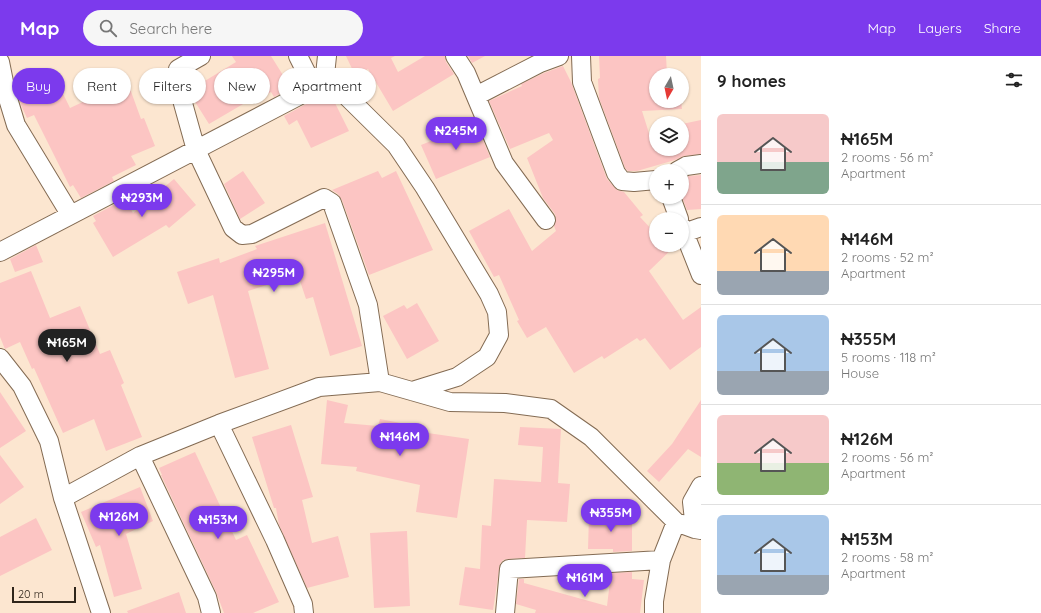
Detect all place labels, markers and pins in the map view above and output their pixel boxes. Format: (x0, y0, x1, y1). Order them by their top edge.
pin: ₦245M (428, 117, 484, 151)
pin: ₦293M (114, 184, 170, 218)
pin: ₦295M (246, 259, 302, 293)
pin: ₦165M (39, 329, 95, 363)
pin: ₦146M (372, 423, 428, 457)
pin: ₦355M (583, 499, 639, 533)
pin: ₦126M (91, 503, 147, 537)
pin: ₦153M (190, 506, 246, 540)
pin: ₦161M (557, 564, 613, 598)

